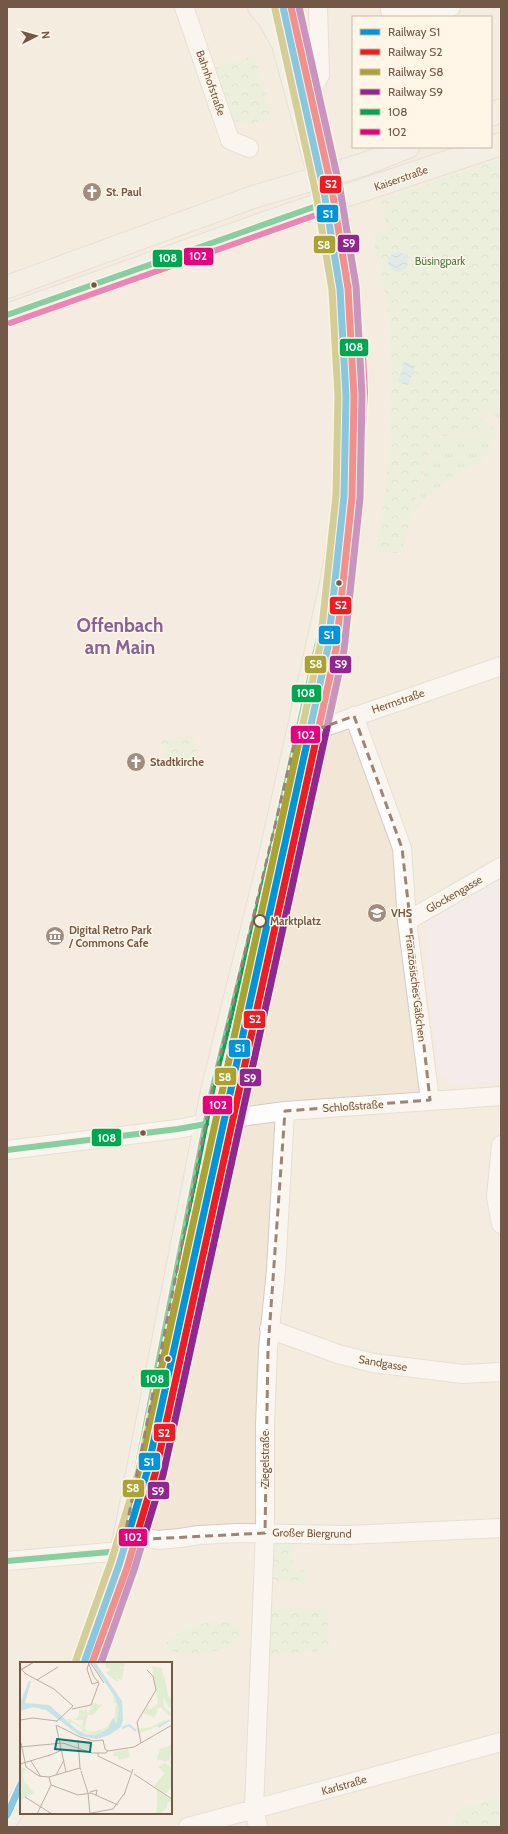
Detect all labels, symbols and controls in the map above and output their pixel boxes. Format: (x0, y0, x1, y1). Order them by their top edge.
north arrow (16, 16, 56, 56)
legend (352, 16, 492, 148)
text: Railway S1 (388, 24, 440, 39)
text: N (39, 30, 53, 40)
text: Railway S2 (388, 44, 442, 59)
street label: Bahnhofstraße (193, 48, 229, 118)
text: Railway S8 (388, 64, 443, 79)
text: Railway S9 (388, 84, 443, 99)
text: 108 (388, 104, 408, 119)
text: 102 (388, 124, 407, 139)
street label: Kaiserstraße (372, 162, 430, 194)
line badge: S2 (319, 175, 342, 194)
text: S2 (325, 177, 337, 191)
church icon: St. Paul (81, 181, 103, 203)
place label: St. Paul (106, 185, 142, 199)
line badge: S1 (316, 204, 339, 223)
text: S1 (323, 207, 333, 221)
line badge: S9 (337, 234, 360, 253)
line badge: S8 (313, 235, 336, 254)
text: S9 (343, 236, 355, 250)
text: S8 (317, 238, 331, 252)
line badge: 102 (183, 247, 214, 266)
line badge: 108 (152, 249, 183, 268)
text: 102 (189, 249, 207, 263)
text: 108 (159, 251, 178, 265)
park label: Büsingpark (415, 254, 465, 268)
unlabelled marker (89, 280, 99, 290)
line badge: 108 (339, 338, 369, 357)
text: 108 (345, 340, 364, 354)
unlabelled marker (334, 578, 344, 588)
line badge: S2 (329, 596, 352, 615)
text: S2 (335, 598, 347, 612)
district label: Offenbach am Main (77, 614, 163, 659)
line badge: S1 (318, 625, 341, 645)
text: S1 (324, 628, 334, 642)
line badge: S8 (304, 655, 327, 674)
line badge: S9 (329, 655, 352, 674)
text: S8 (309, 657, 323, 671)
text: S9 (335, 657, 347, 671)
line badge: 108 (291, 684, 322, 703)
street label: Herrnstraße (370, 685, 427, 717)
text: 108 (297, 686, 316, 700)
line badge: 102 (290, 725, 321, 744)
text: 102 (297, 728, 315, 742)
church icon: Stadtkirche (125, 751, 147, 773)
place label: Stadtkirche (150, 755, 204, 769)
street label: Glockengasse (423, 872, 485, 916)
school or university icon: VHS (366, 902, 388, 924)
place label: VHS (391, 906, 413, 920)
marker: Marktplatz (253, 914, 267, 928)
place label: Marktplatz (270, 914, 322, 928)
place label: Digital Retro Park / Commons Cafe (68, 923, 152, 950)
museum icon: Digital Retro Park / Commons Cafe (44, 925, 66, 947)
street label: Französisches Gäßchen (402, 934, 430, 1042)
line badge: S2 (243, 1010, 266, 1029)
text: S2 (249, 1012, 261, 1026)
line badge: S1 (228, 1039, 251, 1058)
text: S1 (235, 1041, 245, 1055)
line badge: S8 (214, 1067, 237, 1086)
line badge: S9 (239, 1068, 262, 1087)
text: S8 (218, 1070, 232, 1084)
text: S9 (244, 1071, 256, 1085)
line badge: 102 (202, 1095, 233, 1115)
street label: Schloßstraße (322, 1097, 384, 1115)
text: 102 (209, 1098, 227, 1112)
line badge: 108 (91, 1128, 122, 1147)
unlabelled marker (138, 1128, 148, 1138)
text: 108 (98, 1131, 117, 1145)
street label: Sandgasse (357, 1352, 409, 1374)
unlabelled marker (163, 1354, 173, 1364)
line badge: 108 (140, 1369, 170, 1388)
text: 108 (146, 1372, 165, 1386)
line badge: S2 (153, 1423, 176, 1442)
text: S2 (158, 1426, 170, 1440)
street label: Ziegelstraße (258, 1430, 272, 1487)
line badge: S1 (138, 1452, 161, 1471)
text: S1 (144, 1455, 154, 1469)
line badge: S8 (122, 1479, 145, 1498)
text: S8 (126, 1481, 140, 1495)
line badge: S9 (147, 1481, 170, 1500)
text: S9 (152, 1484, 164, 1498)
street label: Großer Biergrund (272, 1525, 352, 1541)
line badge: 102 (118, 1528, 148, 1547)
text: 102 (124, 1530, 142, 1544)
inset map (20, 1662, 172, 1814)
street label: Karlstraße (320, 1772, 369, 1798)

